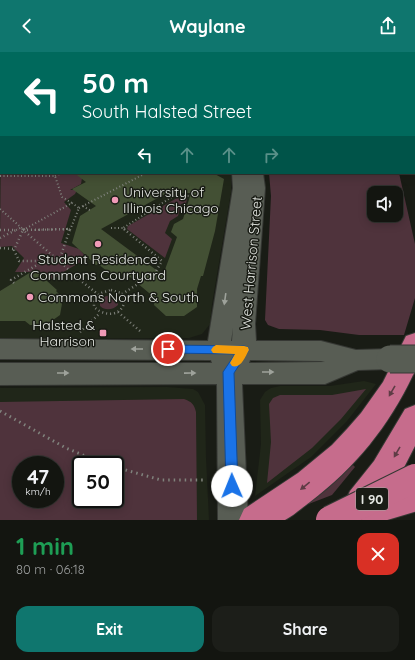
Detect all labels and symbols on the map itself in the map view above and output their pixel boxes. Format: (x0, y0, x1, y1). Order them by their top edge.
place label: University of Illinois Chicago (123, 183, 219, 217)
marker: University of Illinois Chicago (110, 195, 120, 205)
street label: West Harrison Street (236, 195, 266, 330)
marker: Student Residence Commons Courtyard (93, 239, 103, 249)
place label: Student Residence Commons Courtyard (30, 250, 166, 284)
place label: Commons North & South (38, 288, 199, 306)
marker: Commons North & South (25, 292, 35, 302)
one-way arrow (222, 293, 228, 305)
place label: Halsted & Harrison (32, 316, 95, 350)
marker: Halsted & Harrison (98, 328, 108, 338)
pin (151, 332, 185, 366)
one-way arrow (130, 346, 143, 352)
one-way arrow (262, 369, 275, 375)
one-way arrow (57, 370, 70, 376)
one-way arrow (184, 370, 197, 376)
one-way arrow (388, 385, 395, 397)
one-way arrow (394, 446, 401, 458)
speed limit sign: 50 (72, 456, 124, 508)
position arrow (211, 465, 253, 507)
one-way arrow (299, 482, 310, 491)
road number: I 90 (356, 488, 388, 510)

